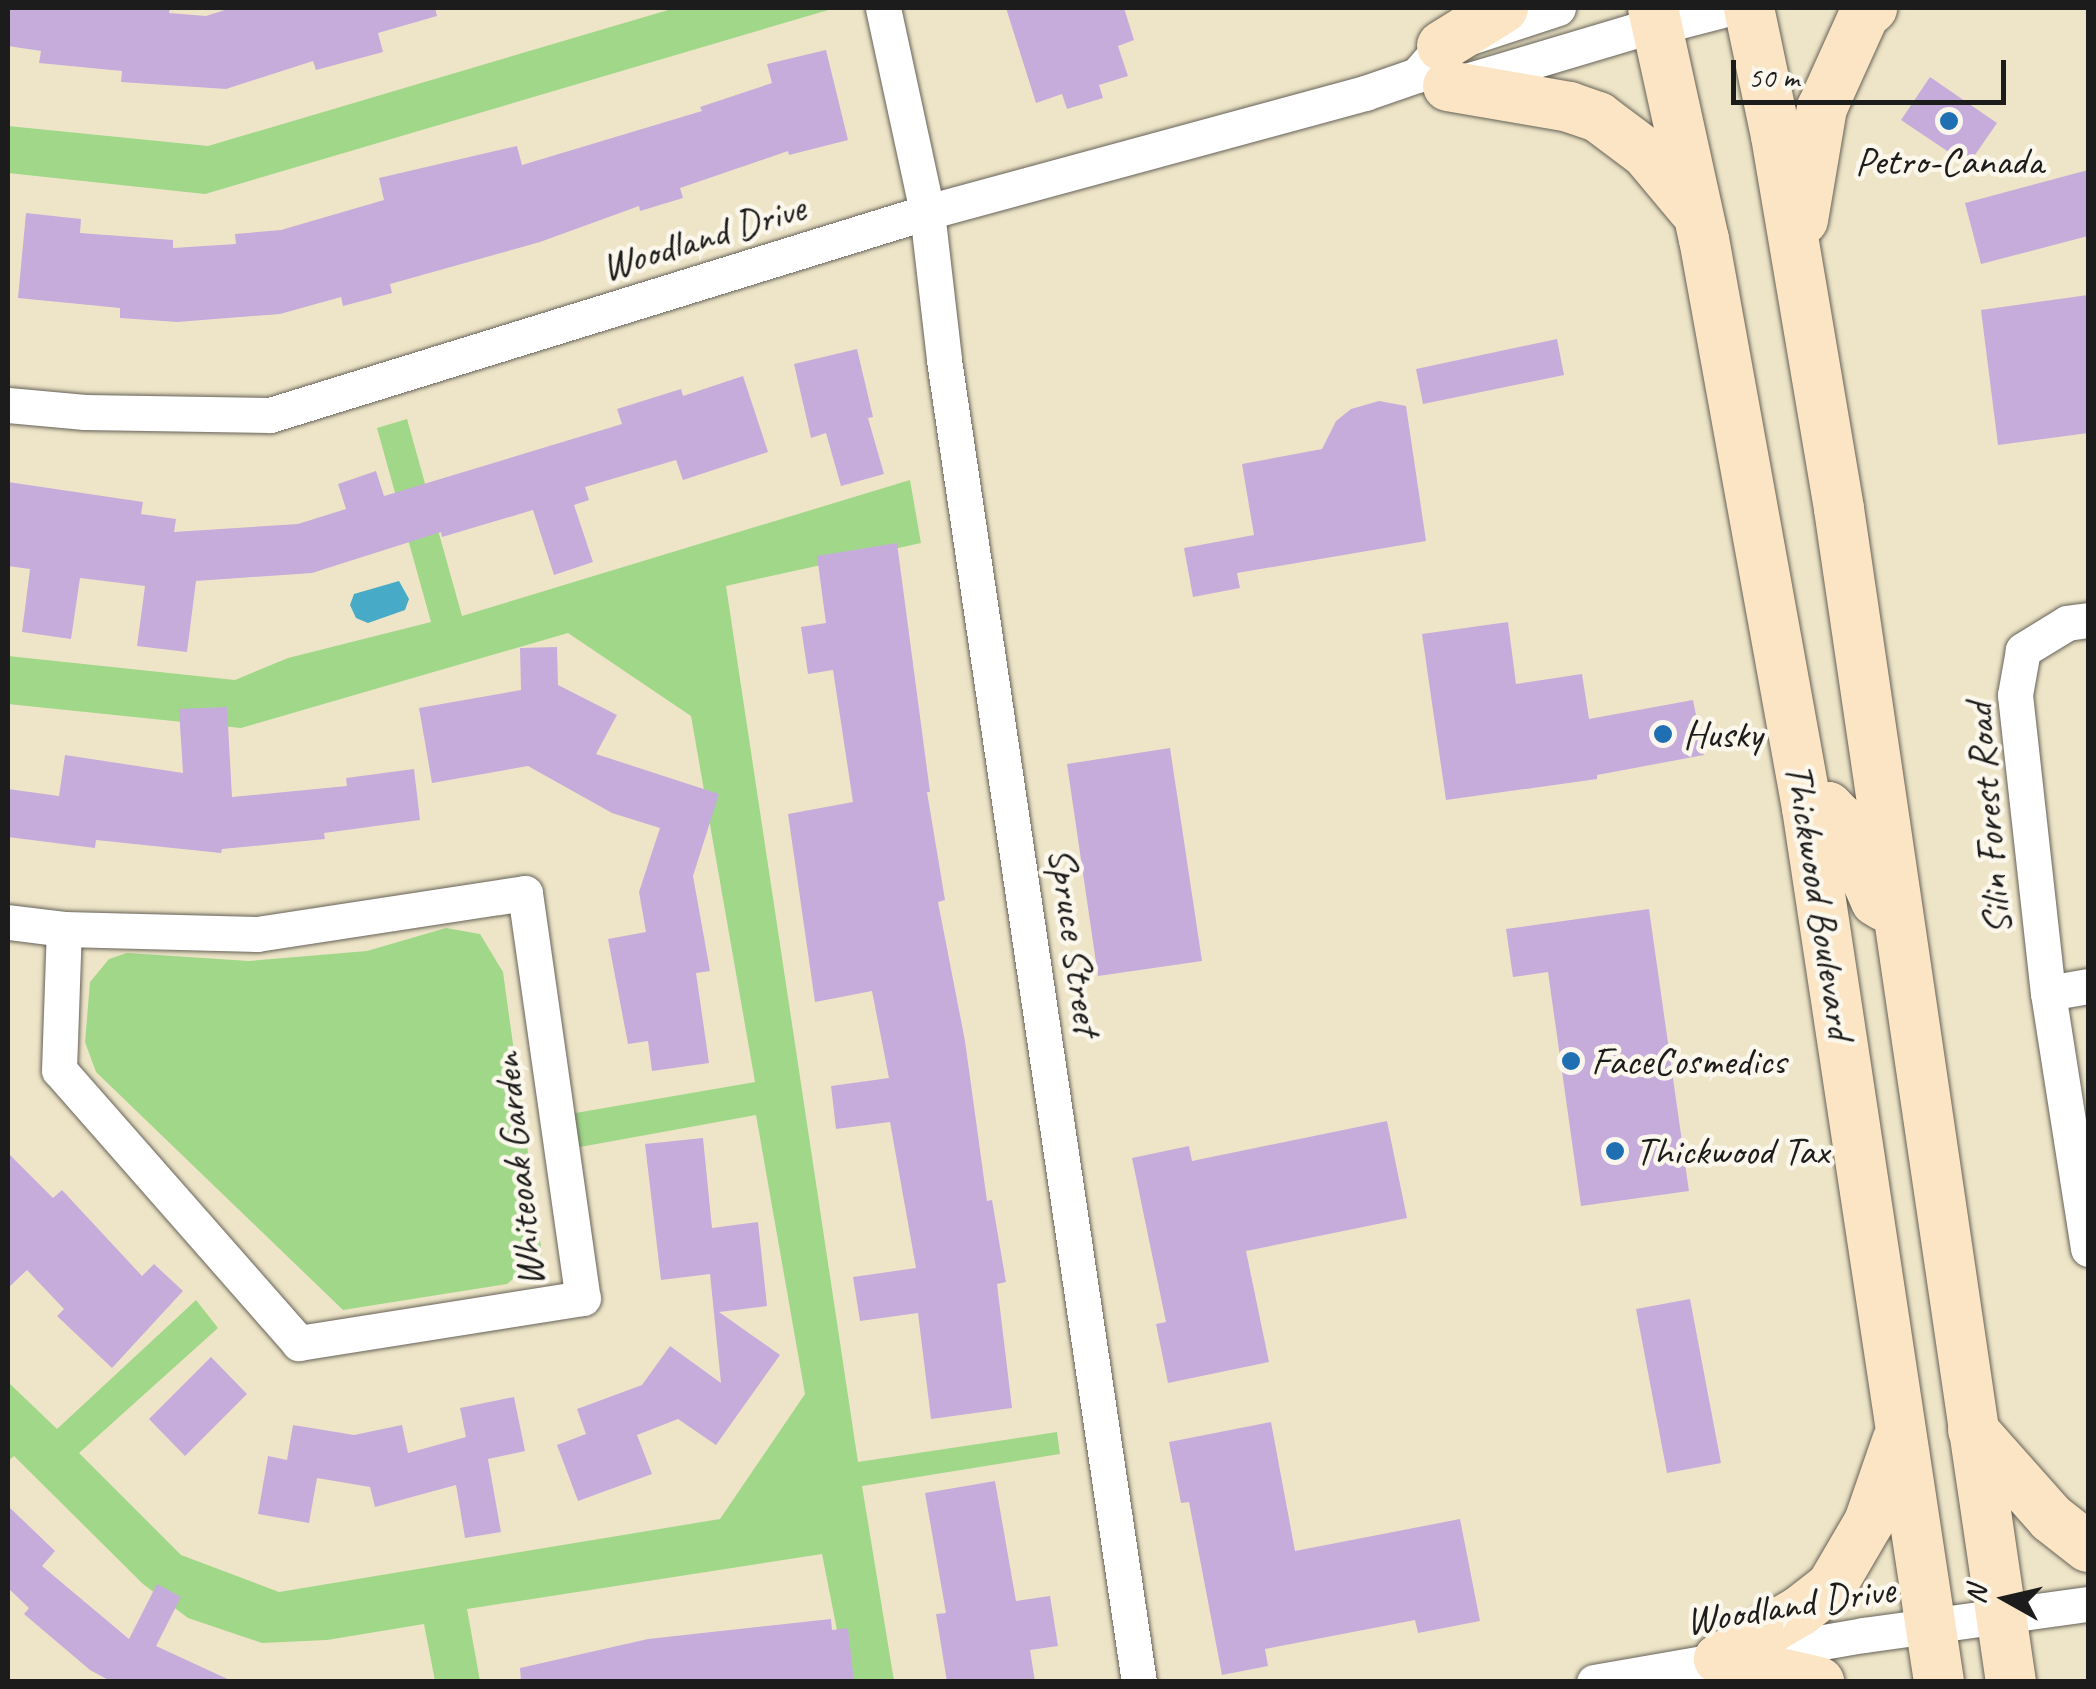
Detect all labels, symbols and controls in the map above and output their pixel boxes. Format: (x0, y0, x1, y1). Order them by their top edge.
scale bar (1736, 40, 2011, 102)
text: 50 m (1748, 58, 1799, 96)
marker: Petro-Canada (1938, 110, 1960, 132)
place label: Petro-Canada (1855, 137, 2043, 185)
street label: Woodland Drive (595, 183, 811, 291)
street label: Silin Forest Road (1954, 701, 2022, 937)
place label: Husky (1683, 710, 1762, 758)
marker: Husky (1652, 723, 1674, 745)
street label: Thickwood Boulevard (1775, 760, 1865, 1042)
street label: Spruce Street (1038, 844, 1112, 1038)
place label: FaceCosmedics (1591, 1037, 1786, 1085)
street label: Whiteoak Garden (482, 1050, 554, 1290)
marker: FaceCosmedics (1560, 1050, 1582, 1072)
place label: Thickwood Tax (1635, 1127, 1829, 1175)
marker: Thickwood Tax (1604, 1140, 1626, 1162)
north arrow (1956, 1549, 2056, 1649)
street label: Woodland Drive (1682, 1565, 1898, 1645)
text: N (1957, 1584, 1994, 1606)

